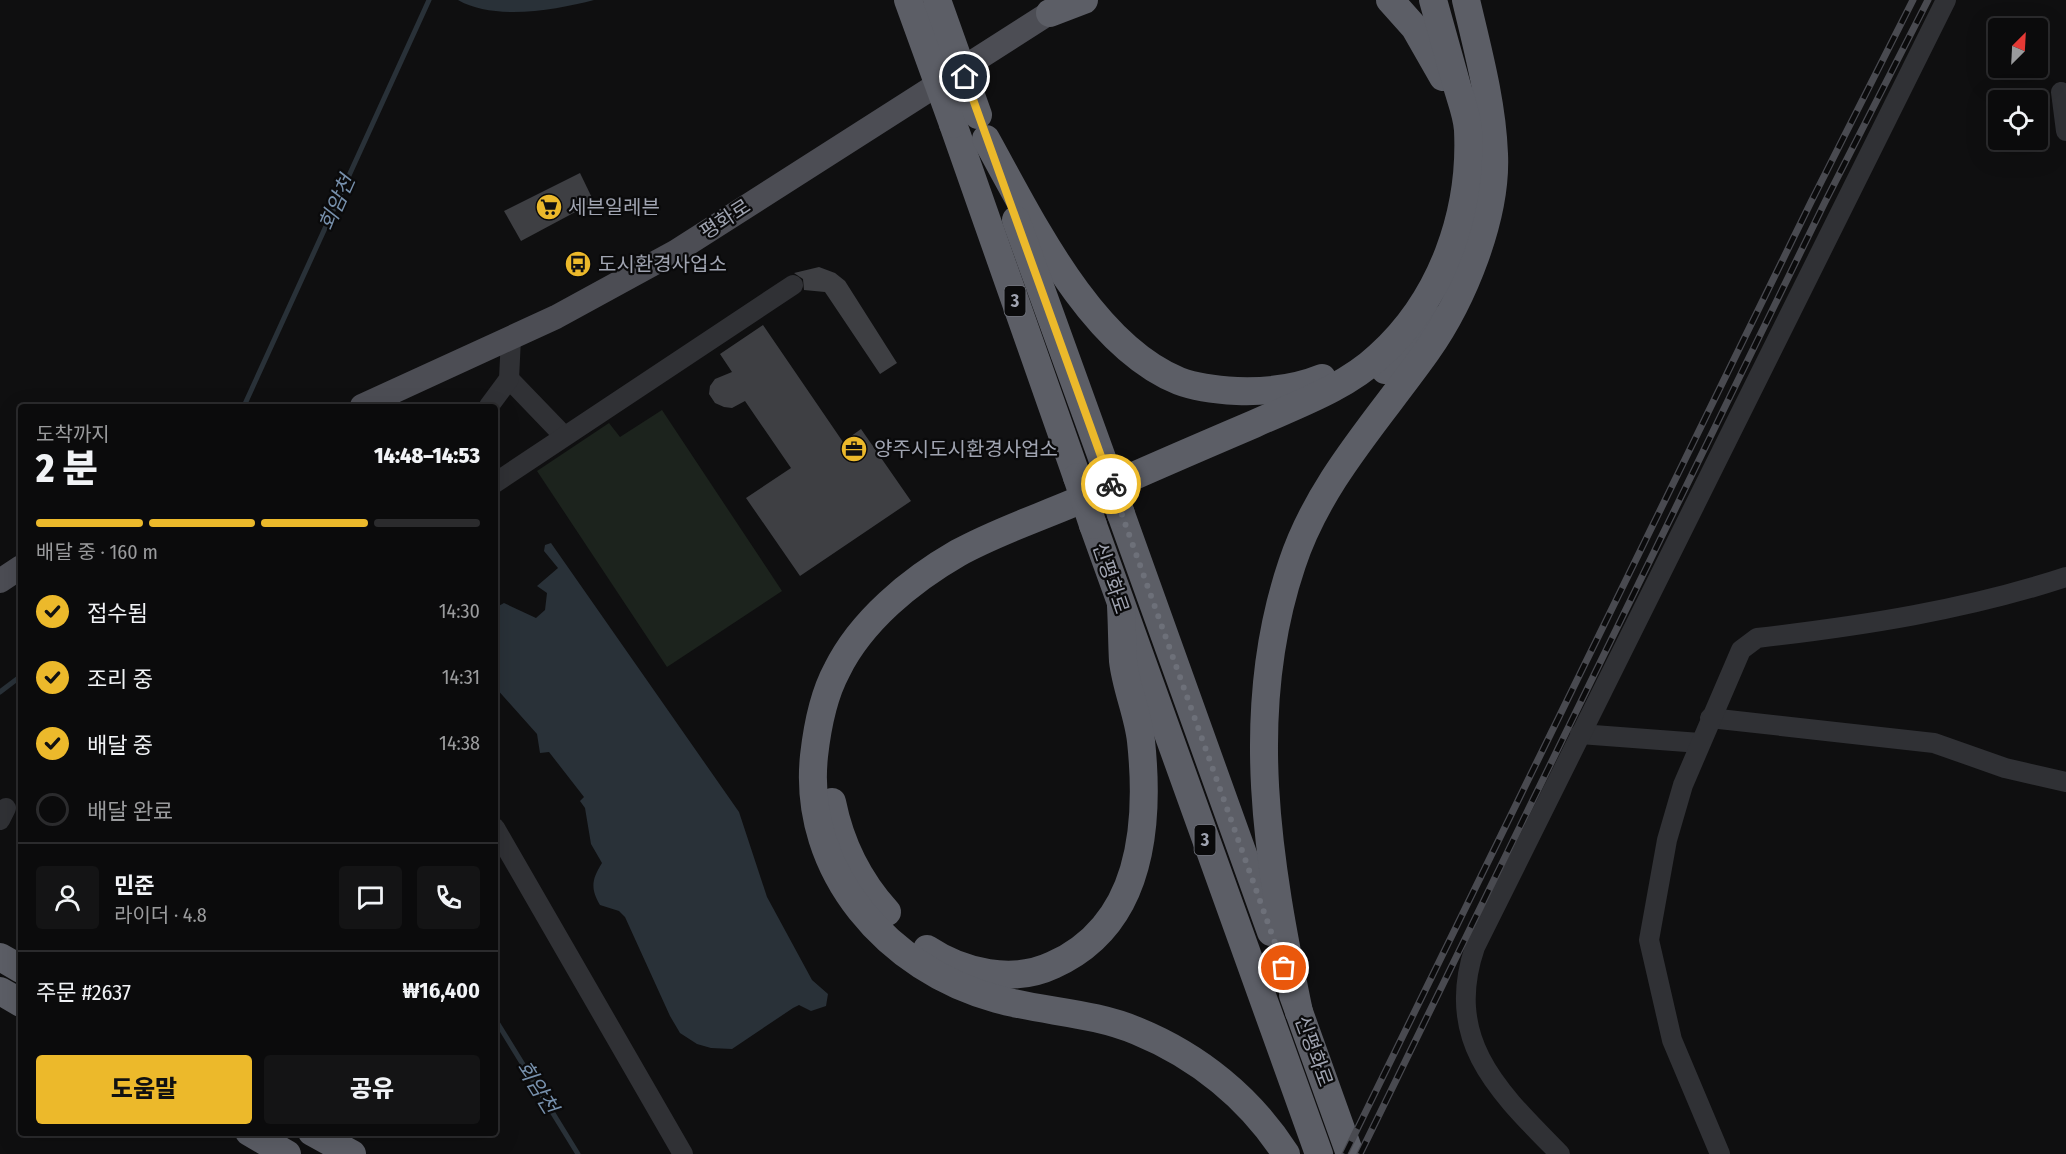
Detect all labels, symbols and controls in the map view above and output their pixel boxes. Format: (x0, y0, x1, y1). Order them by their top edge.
north arrow (1988, 18, 2048, 78)
map controls (1988, 18, 2048, 150)
pin (939, 51, 990, 102)
icon: home (948, 60, 981, 93)
button: locate (1988, 90, 2048, 150)
water label: 회암천 (313, 169, 362, 235)
supermarket icon: 세븐일레븐 (534, 192, 564, 222)
street label: 평화로 (695, 194, 755, 244)
place label: 세븐일레븐 (568, 195, 660, 219)
bus stop icon: 도시환경사업소 (563, 249, 593, 279)
place label: 도시환경사업소 (598, 252, 727, 276)
road number: 3 (1004, 286, 1026, 316)
text: 도착까지 (36, 422, 110, 446)
office icon: 양주시도시환경사업소 (839, 434, 869, 464)
place label: 양주시도시환경사업소 (874, 437, 1058, 461)
text: 14:48–14:53 (374, 442, 480, 469)
text: 2 분 (36, 446, 98, 492)
courier (1081, 454, 1141, 514)
icon: bike (1095, 468, 1128, 501)
street label: 신평화로 (1088, 539, 1134, 617)
text: 배달 중 · 160 m (36, 540, 158, 564)
icon: check (36, 595, 69, 628)
text: 14:30 (439, 599, 480, 623)
text: 접수됨 (87, 600, 148, 627)
icon: check (36, 661, 69, 694)
text: 14:31 (442, 665, 480, 689)
text: 조리 중 (87, 666, 153, 693)
icon: check (36, 727, 69, 760)
text: 14:38 (439, 731, 480, 755)
text: 배달 중 (87, 732, 153, 759)
text: 배달 완료 (87, 798, 173, 825)
road number: 3 (1194, 825, 1216, 855)
button: person (36, 866, 99, 929)
button: chat (339, 866, 402, 929)
button: phone (417, 866, 480, 929)
text: 민준 (114, 872, 154, 899)
text: 라이더 · 4.8 (114, 903, 207, 927)
pin (1258, 942, 1309, 993)
icon: bag (1267, 951, 1300, 984)
text: ₩16,400 (402, 977, 480, 1004)
text: 주문 #2637 (36, 979, 131, 1006)
street label: 신평화로 (1290, 1012, 1338, 1090)
button: 도움말 (36, 1055, 252, 1124)
button: 공유 (264, 1055, 480, 1124)
water label: 회암천 (511, 1056, 565, 1121)

